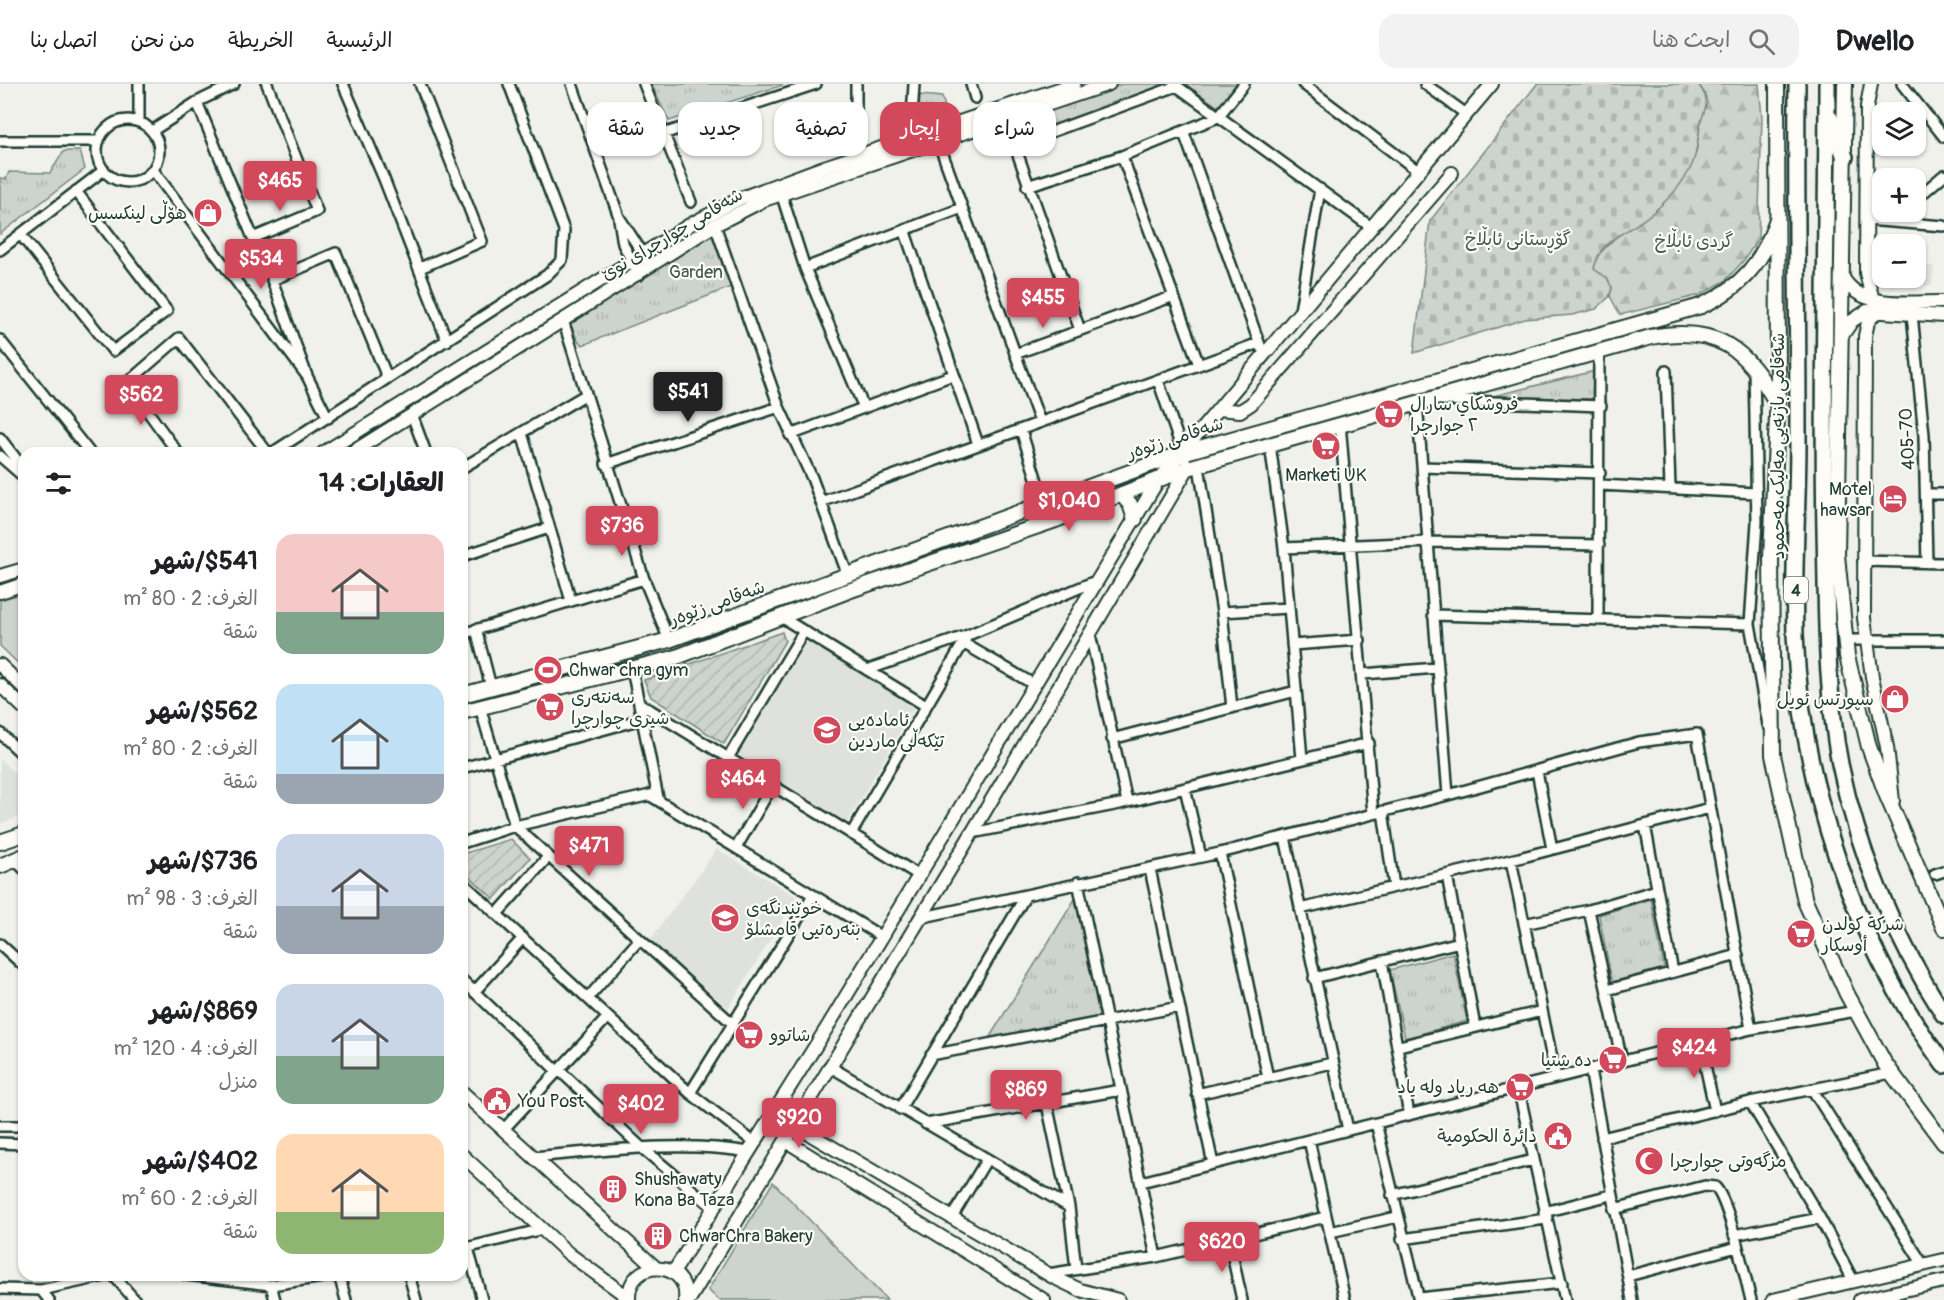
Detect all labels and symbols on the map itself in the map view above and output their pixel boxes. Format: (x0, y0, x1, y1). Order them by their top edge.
pin: $465 (244, 161, 316, 212)
street label: شەقامی چوارچرای نوێ (597, 183, 747, 286)
shop icon: ھۆڵی لینكسس (192, 197, 224, 229)
place label: ھۆڵی لینكسس (88, 200, 187, 225)
park label: گۆڕستانی ئابڵاخ (1465, 226, 1571, 254)
park label: گردی ئابڵاخ (1654, 228, 1734, 253)
pin: $534 (225, 239, 297, 290)
park label: Garden (669, 261, 723, 284)
pin: $455 (1007, 278, 1079, 329)
street label: شەقامی بازنەیی مەلیک مەحمود (1767, 333, 1790, 559)
pin: $541 (652, 372, 724, 423)
pin: $562 (105, 375, 177, 426)
place label: فروشكاي سارال ٢ جوارجرا (1410, 393, 1519, 437)
supermarket icon: فروشكاي سارال ٢ جوارجرا (1373, 398, 1405, 430)
street label: 405-70 (1894, 407, 1921, 471)
street label: شەقامی زێوەر (1122, 412, 1226, 465)
supermarket icon: Marketi UK (1310, 430, 1342, 462)
place label: Marketi UK (1285, 464, 1367, 487)
place label: Motel hawsar (1820, 478, 1873, 522)
pin: $1,040 (1020, 481, 1118, 532)
hotel icon: Motel hawsar (1877, 483, 1909, 515)
pin: $736 (586, 506, 658, 557)
street label: شەقامی زێوەر (664, 576, 768, 632)
road number: 4 (1784, 577, 1808, 603)
sports icon: Chwar chra gym (532, 654, 564, 686)
place label: Chwar chra gym (569, 659, 688, 682)
shop icon: سپورتس ئويل (1879, 683, 1911, 715)
place label: سەنتەری شیری چوارچرا (571, 686, 669, 730)
place label: سپورتس ئويل (1777, 688, 1874, 711)
supermarket icon: سەنتەری شیری چوارچرا (534, 691, 566, 723)
place label: ئامادەیی تێکەڵی ماردین (848, 709, 945, 753)
school or university icon: ئامادەیی تێکەڵی ماردین (811, 714, 843, 746)
pin: $464 (707, 759, 779, 810)
pin: $471 (553, 826, 625, 877)
place label: خوێندنگەی بنەرەتیی قامشلۆ (744, 897, 861, 941)
school or university icon: خوێندنگەی بنەرەتیی قامشلۆ (709, 902, 741, 934)
place label: شرکة کولدن أوسکار (1820, 913, 1904, 957)
supermarket icon: شرکة کولدن أوسکار (1785, 918, 1817, 950)
supermarket icon: شاتوو (733, 1019, 765, 1051)
place label: شاتوو (768, 1024, 811, 1047)
pin: $424 (1658, 1028, 1730, 1079)
supermarket icon: ده شتيا (1597, 1044, 1629, 1076)
place label: ده شتيا (1541, 1049, 1592, 1072)
pin: $869 (990, 1070, 1062, 1121)
supermarket icon: هه رياد وله ياد (1504, 1071, 1536, 1103)
place label: هه رياد وله ياد (1397, 1076, 1499, 1099)
pin: $402 (605, 1084, 677, 1135)
public building icon: You Post (481, 1085, 513, 1117)
place label: You Post (517, 1090, 585, 1113)
pin: $920 (763, 1098, 835, 1149)
public building icon: دائرة الحكومية (1542, 1120, 1574, 1152)
place label: دائرة الحكومية (1437, 1125, 1537, 1148)
mosque icon: مزگەوتی چوارچرا (1633, 1145, 1665, 1177)
place label: مزگەوتی چوارچرا (1670, 1150, 1786, 1173)
place label: Shushawaty Kona Ba Taza (634, 1168, 734, 1212)
building icon: Shushawaty Kona Ba Taza (597, 1173, 629, 1205)
building icon: ChwarChra Bakery (642, 1220, 674, 1252)
pin: $620 (1186, 1222, 1258, 1273)
place label: ChwarChra Bakery (679, 1225, 813, 1248)

